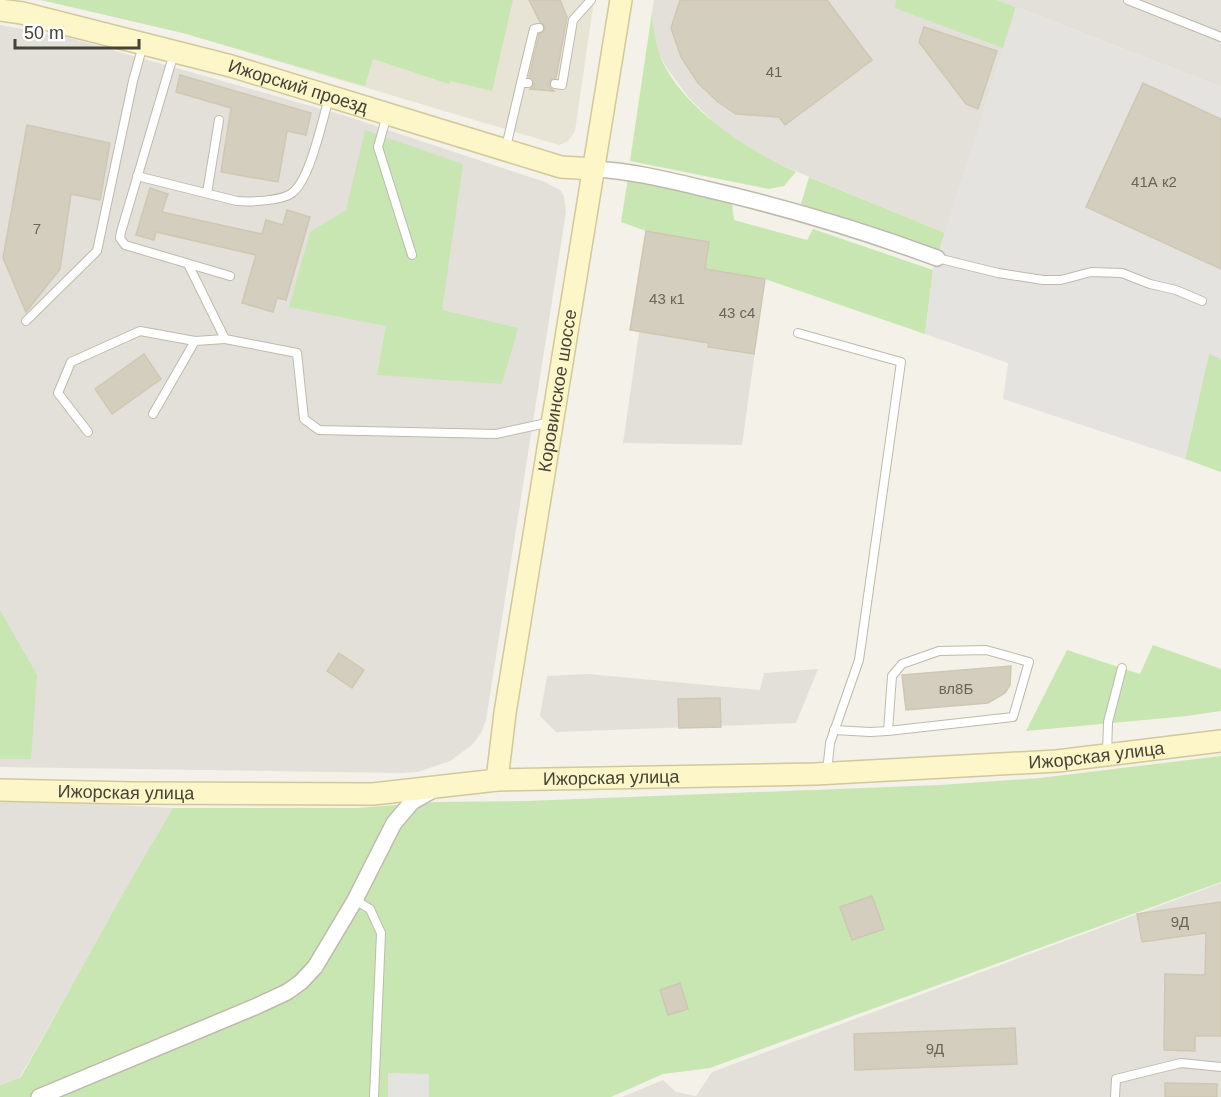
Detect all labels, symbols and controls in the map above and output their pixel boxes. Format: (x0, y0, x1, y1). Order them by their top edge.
scale bar (15, 12, 140, 50)
text: 50 m (24, 23, 64, 43)
street label: Ижорский проезд (226, 56, 371, 117)
house number: 41 (766, 63, 782, 80)
house number: 41А к2 (1131, 173, 1177, 190)
house number: 7 (33, 220, 41, 237)
house number: 43 к1 (649, 290, 685, 307)
house number: 43 с4 (719, 304, 755, 321)
street label: Коровинское шоссе (534, 308, 581, 474)
house number: вл8Б (939, 680, 973, 697)
street label: Ижорская улица (1028, 738, 1166, 773)
street label: Ижорская улица (543, 767, 681, 789)
street label: Ижорская улица (57, 781, 195, 803)
house number: 9Д (1171, 913, 1189, 930)
house number: 9Д (926, 1040, 944, 1057)

